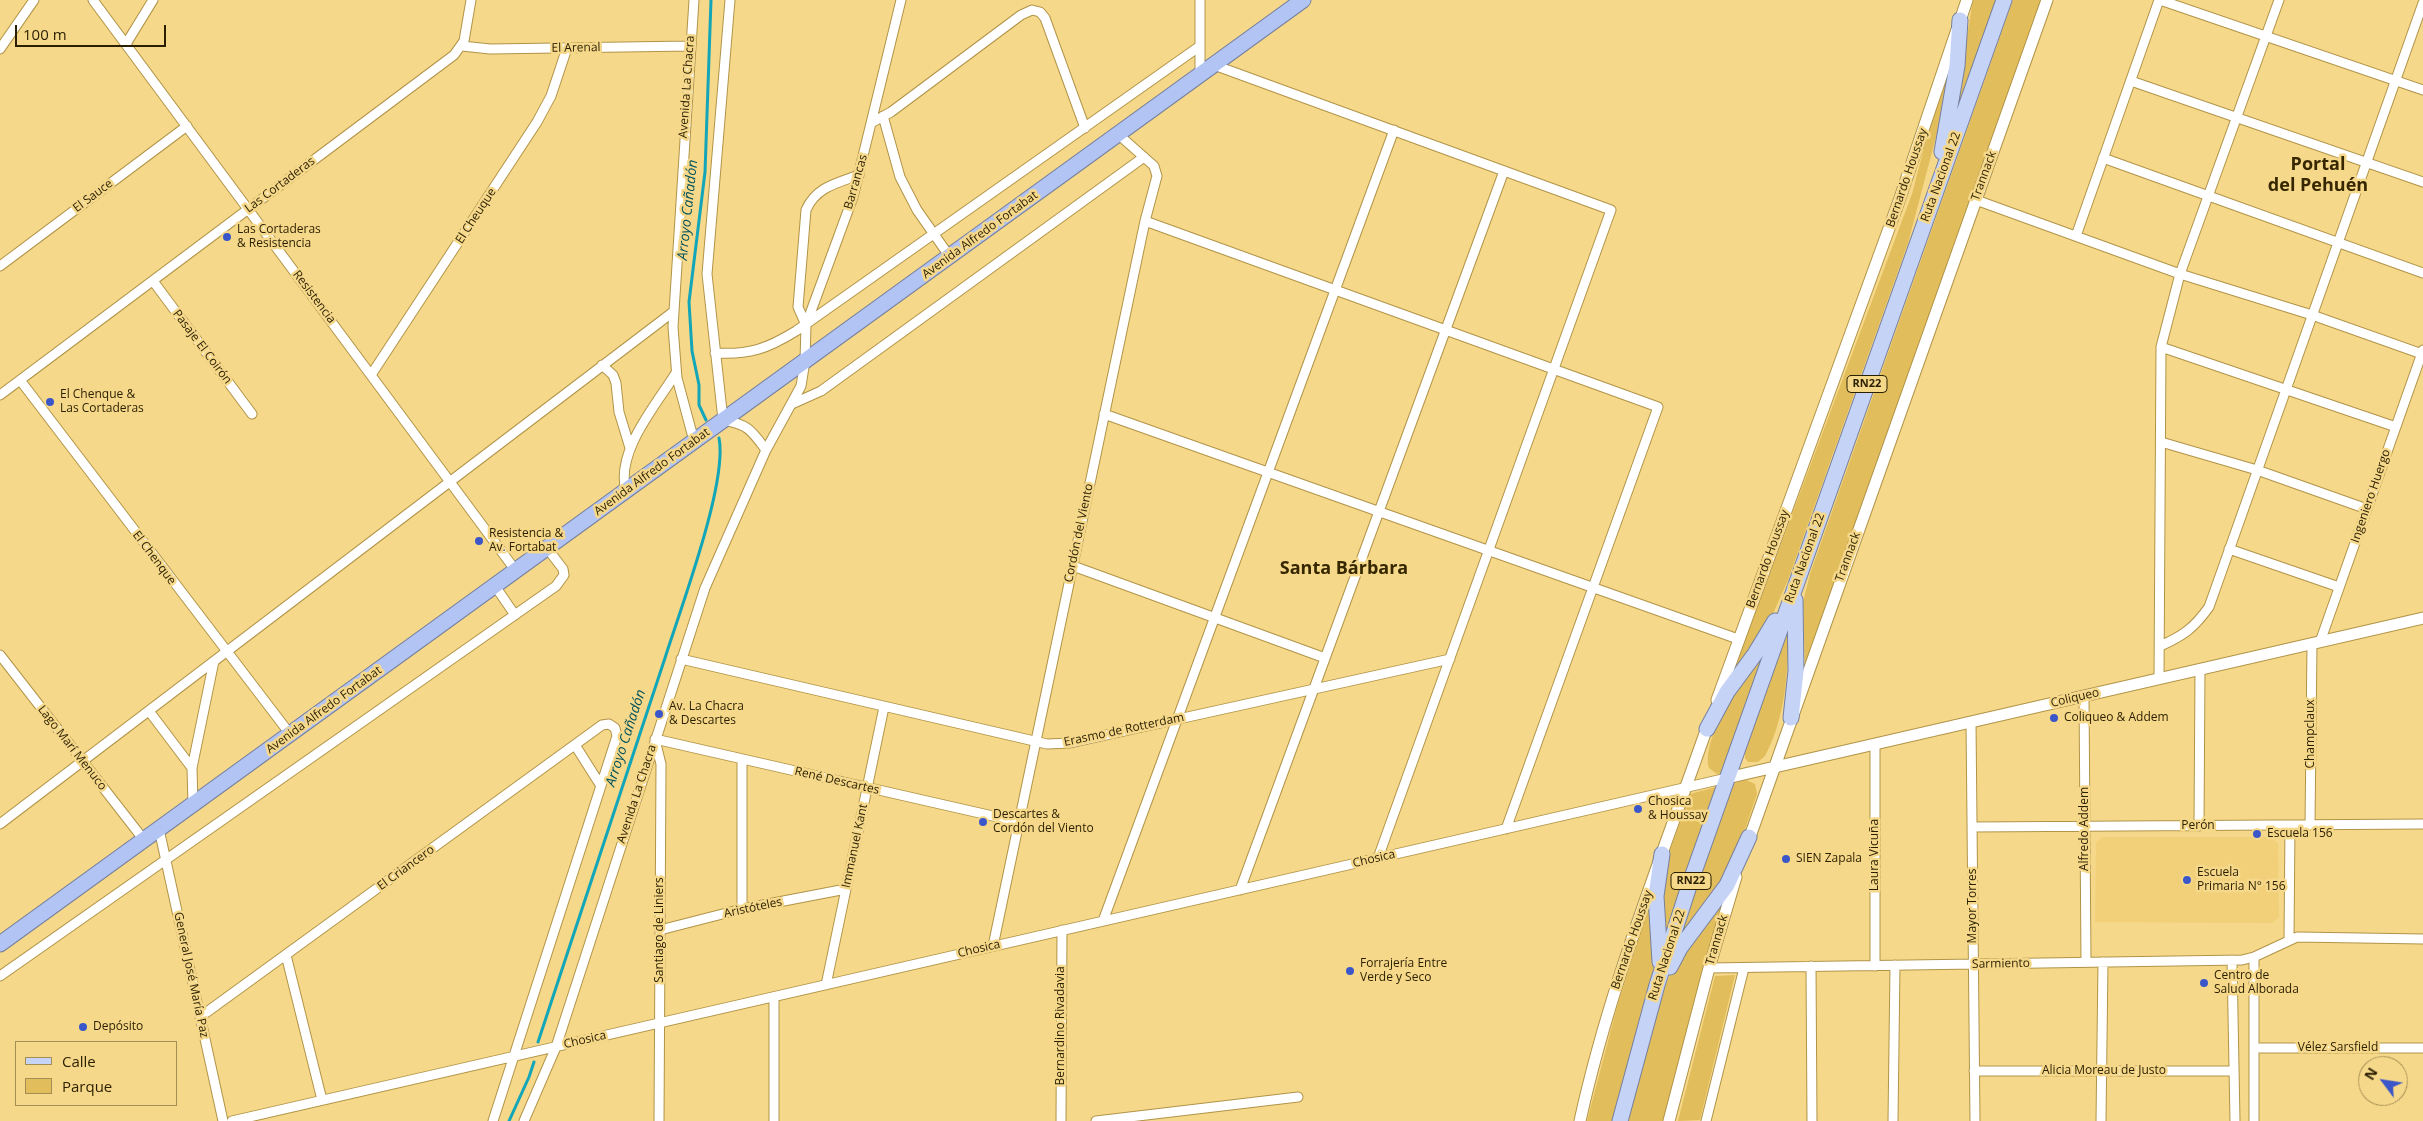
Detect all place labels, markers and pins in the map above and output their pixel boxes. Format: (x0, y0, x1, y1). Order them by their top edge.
place label: Las Cortaderas & Resistencia (237, 223, 321, 251)
marker: Las Cortaderas & Resistencia (221, 231, 233, 243)
place label: El Chenque & Las Cortaderas (60, 388, 144, 416)
marker: El Chenque & Las Cortaderas (44, 396, 56, 408)
place label: Resistencia & Av. Fortabat (489, 527, 563, 555)
marker: Resistencia & Av. Fortabat (473, 535, 485, 547)
place label: Av. La Chacra & Descartes (669, 700, 744, 728)
marker: Av. La Chacra & Descartes (653, 708, 665, 720)
place label: Coliqueo & Addem (2064, 711, 2169, 725)
marker: Coliqueo & Addem (2048, 712, 2060, 724)
place label: Chosica & Houssay (1648, 795, 1707, 823)
marker: Chosica & Houssay (1632, 803, 1644, 815)
place label: Descartes & Cordón del Viento (993, 808, 1094, 836)
marker: Descartes & Cordón del Viento (977, 816, 989, 828)
place label: Escuela 156 (2267, 827, 2333, 841)
marker: Escuela 156 (2251, 828, 2263, 840)
place label: SIEN Zapala (1796, 852, 1862, 866)
marker: SIEN Zapala (1780, 853, 1792, 865)
place label: Escuela Primaria N° 156 (2197, 866, 2286, 894)
marker: Escuela Primaria N° 156 (2181, 874, 2193, 886)
place label: Forrajería Entre Verde y Seco (1360, 957, 1447, 985)
marker: Forrajería Entre Verde y Seco (1344, 965, 1356, 977)
place label: Centro de Salud Alborada (2214, 969, 2299, 997)
marker: Centro de Salud Alborada (2198, 977, 2210, 989)
place label: Depósito (93, 1020, 143, 1034)
marker: Depósito (77, 1021, 89, 1033)

